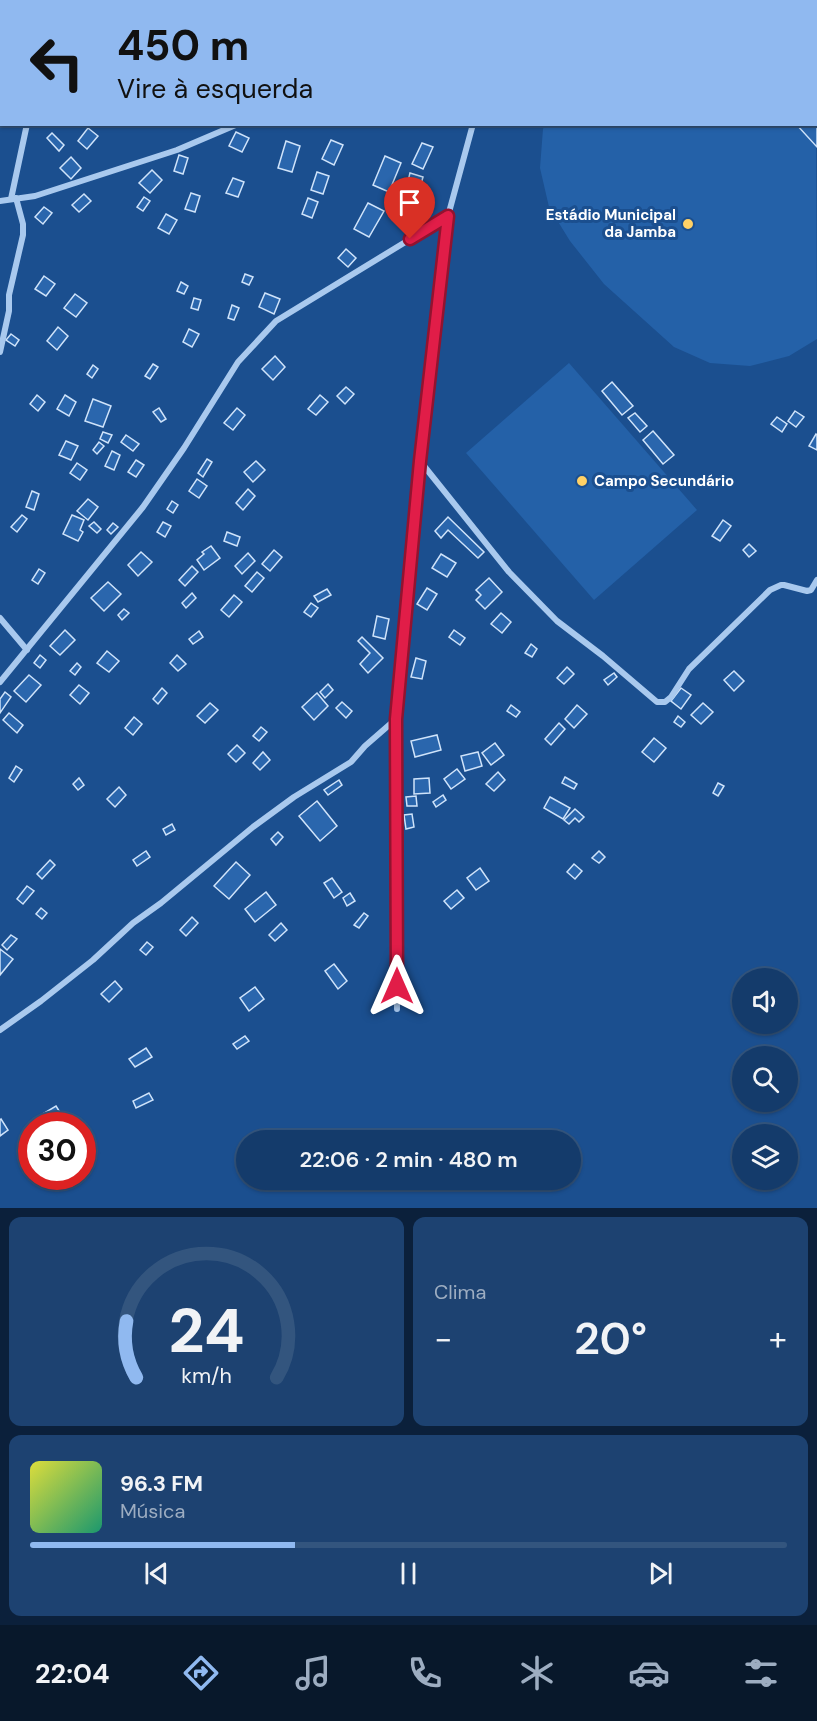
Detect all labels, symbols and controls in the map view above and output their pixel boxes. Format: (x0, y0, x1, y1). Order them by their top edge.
text: 450 m (117, 18, 249, 73)
icon: left (18, 24, 96, 102)
text: Vire à esquerda (117, 71, 313, 106)
pin (384, 177, 435, 239)
icon: arrive (393, 186, 426, 219)
place label: Estádio Municipal da Jamba (546, 205, 676, 242)
marker: Estádio Municipal da Jamba (681, 217, 695, 231)
place label: Campo Secundário (594, 471, 734, 491)
marker: Campo Secundário (575, 474, 589, 488)
position arrow (365, 954, 429, 1018)
map controls (732, 968, 798, 1190)
button: sound (732, 968, 798, 1034)
button: search (732, 1046, 798, 1112)
speed limit sign: 30 (18, 1112, 96, 1190)
button: layers (732, 1124, 798, 1190)
text: 22:06 · 2 min · 480 m (299, 1145, 518, 1174)
text: Clima (434, 1279, 486, 1305)
text: 24 (168, 1290, 245, 1371)
text: 20° (574, 1309, 647, 1368)
text: − (434, 1317, 452, 1360)
text: + (769, 1317, 787, 1360)
text: km/h (181, 1363, 232, 1391)
text: 96.3 FM (120, 1469, 203, 1498)
text: Música (120, 1498, 185, 1524)
icon: previous (140, 1557, 173, 1590)
icon: pause (392, 1557, 425, 1590)
icon: next (644, 1557, 677, 1590)
icon: directions (180, 1652, 222, 1694)
icon: music (292, 1652, 334, 1694)
icon: phone (404, 1652, 446, 1694)
icon: climate (516, 1652, 558, 1694)
icon: car (628, 1652, 670, 1694)
icon: filters (740, 1652, 782, 1694)
text: 22:04 (35, 1656, 110, 1691)

